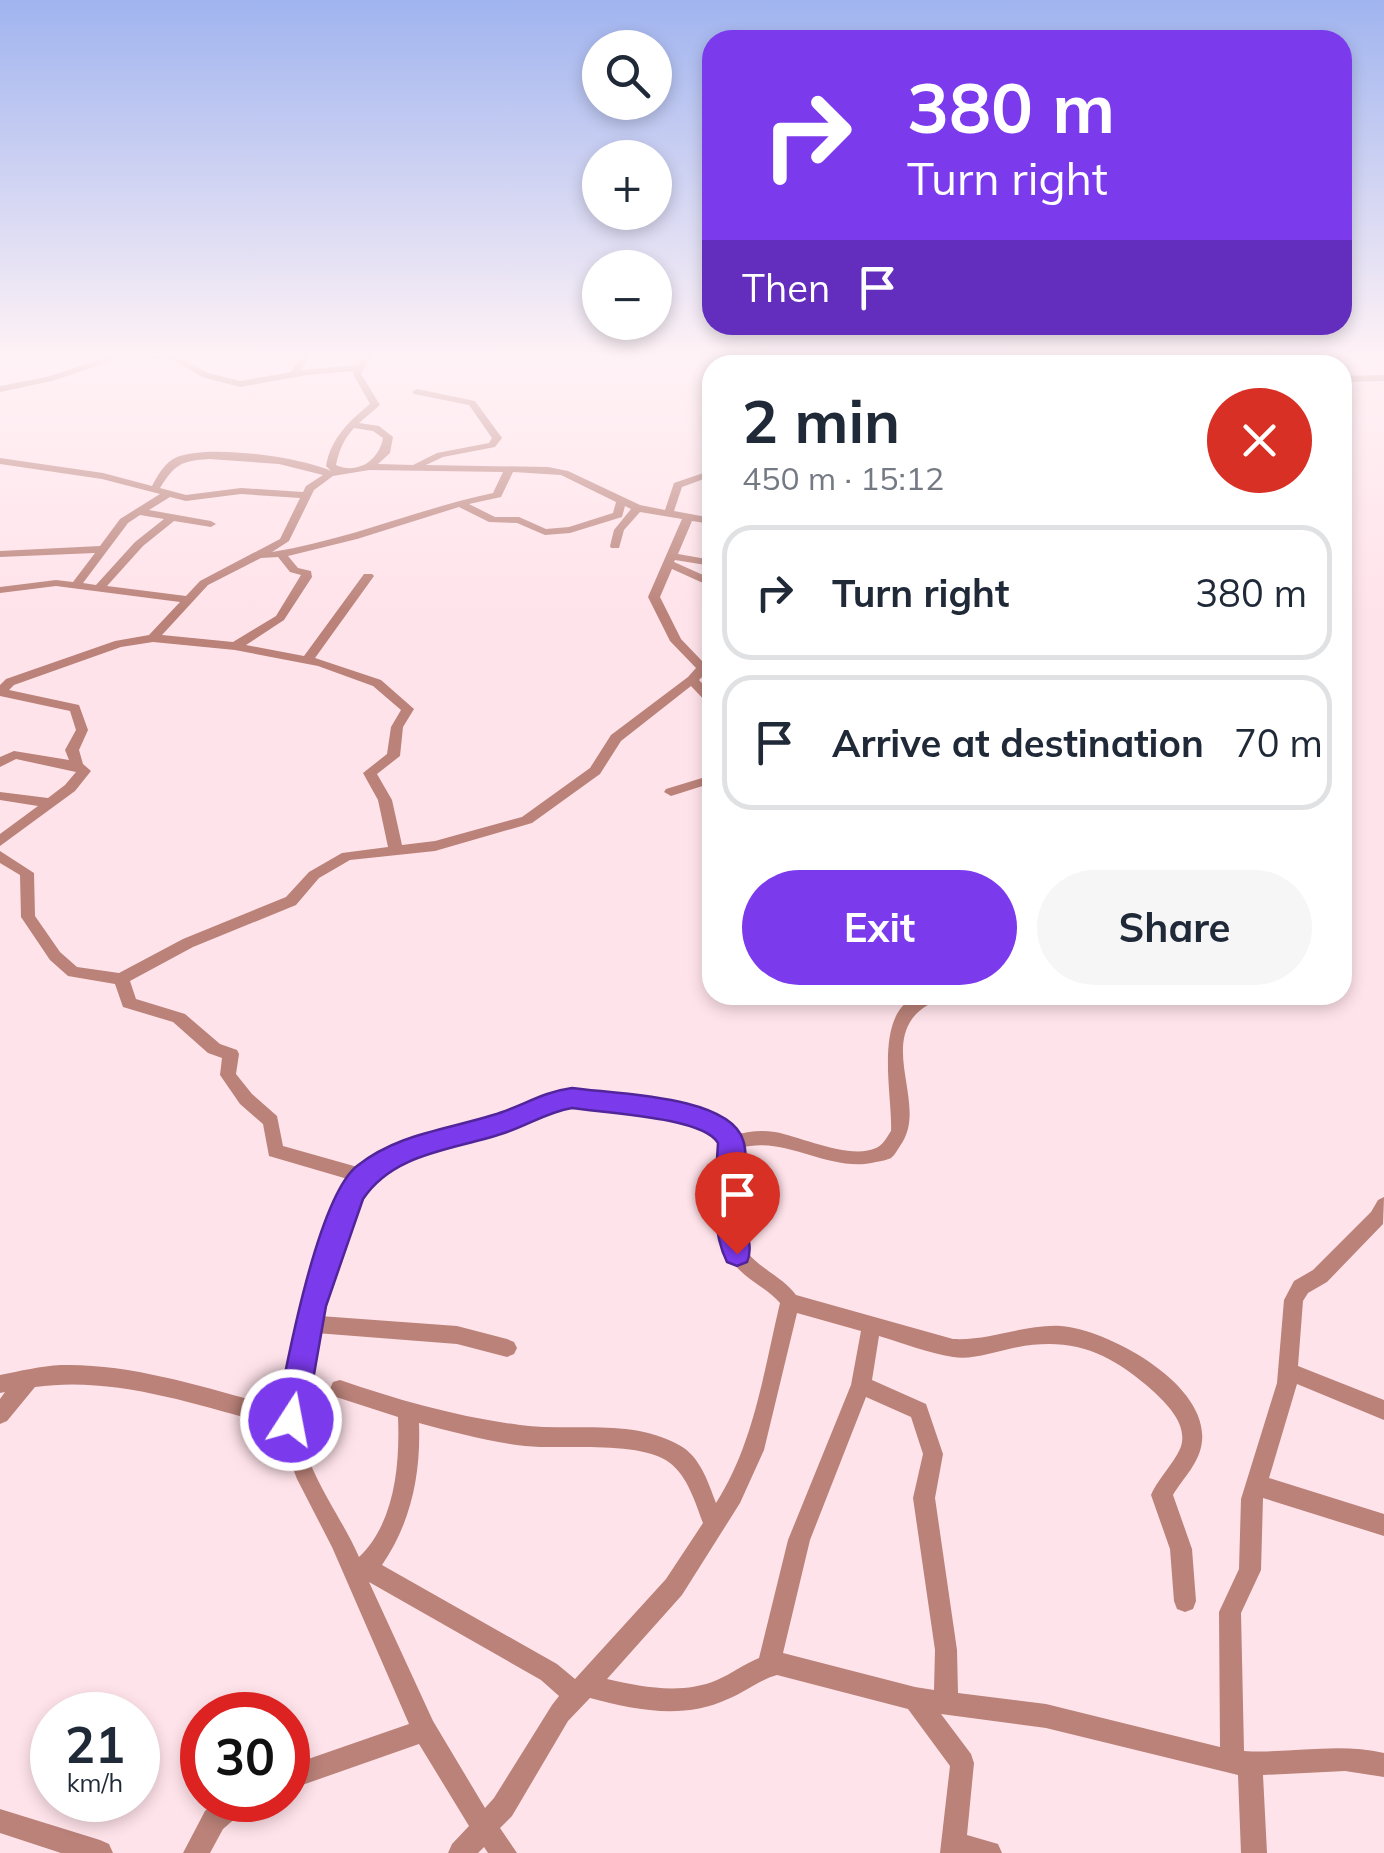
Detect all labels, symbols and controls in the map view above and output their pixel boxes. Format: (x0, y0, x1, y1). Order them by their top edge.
map controls (582, 30, 672, 340)
button: search (582, 30, 672, 120)
text: 380 m (907, 63, 1115, 151)
icon: right (742, 70, 872, 200)
button: + (582, 140, 672, 230)
text: Turn right (907, 150, 1108, 206)
button: − (582, 250, 672, 340)
icon: arrive (850, 260, 905, 315)
text: Then (742, 264, 830, 312)
text: 2 min (742, 383, 900, 458)
button: close (1207, 388, 1312, 493)
text: 450 m · 15:12 (742, 458, 944, 498)
icon: right (747, 565, 802, 620)
text: Turn right (832, 569, 1009, 617)
text: 380 m (1195, 569, 1307, 617)
icon: arrive (747, 715, 802, 770)
text: Arrive at destination (832, 719, 1204, 767)
text: 70 m (1234, 719, 1323, 767)
button: Exit (742, 870, 1017, 985)
button: Share (1037, 870, 1312, 985)
pin (695, 1152, 780, 1255)
icon: arrive (710, 1167, 765, 1222)
position arrow (239, 1368, 343, 1472)
speed limit sign: 30 (180, 1692, 310, 1822)
text: 21 (65, 1713, 125, 1776)
text: km/h (67, 1767, 123, 1798)

